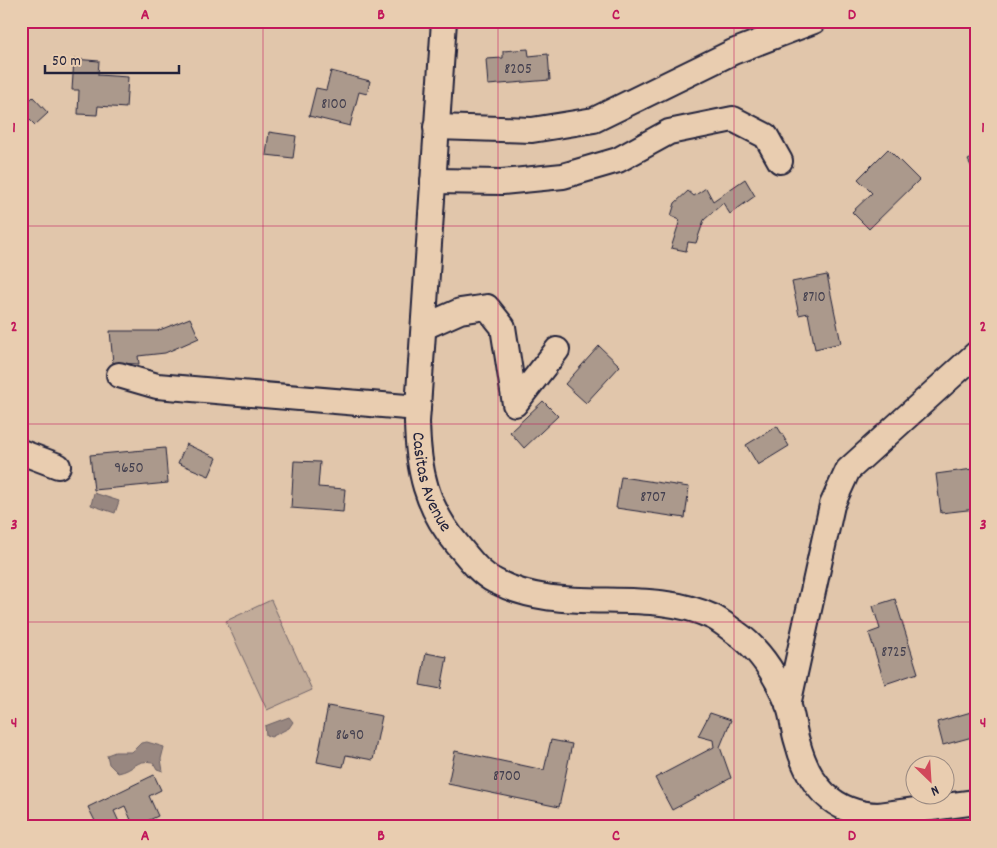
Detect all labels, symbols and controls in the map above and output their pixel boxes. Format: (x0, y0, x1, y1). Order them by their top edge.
text: A (141, 4, 150, 27)
text: B (377, 4, 385, 27)
text: C (612, 4, 620, 27)
text: D (848, 4, 857, 27)
scale bar (45, 42, 179, 74)
text: 50 m (52, 51, 81, 73)
house number: 8205 (504, 59, 532, 81)
house number: 8100 (321, 94, 347, 116)
text: 1 (12, 117, 16, 140)
text: 1 (981, 117, 985, 140)
house number: 8710 (802, 287, 826, 309)
text: 2 (11, 316, 18, 339)
text: 2 (980, 316, 987, 339)
street label: Casitas Avenue (405, 431, 457, 537)
house number: 9650 (114, 458, 144, 480)
house number: 8707 (640, 487, 666, 509)
text: 3 (10, 514, 18, 537)
text: 3 (979, 514, 987, 537)
house number: 8725 (881, 642, 907, 664)
text: 4 (11, 712, 17, 735)
text: 4 (980, 712, 986, 735)
house number: 8690 (336, 725, 364, 747)
north arrow (904, 756, 954, 806)
house number: 8700 (493, 766, 521, 788)
text: N (927, 779, 942, 801)
text: A (141, 825, 150, 848)
text: B (377, 825, 385, 848)
text: C (612, 825, 620, 848)
text: D (848, 825, 857, 848)

